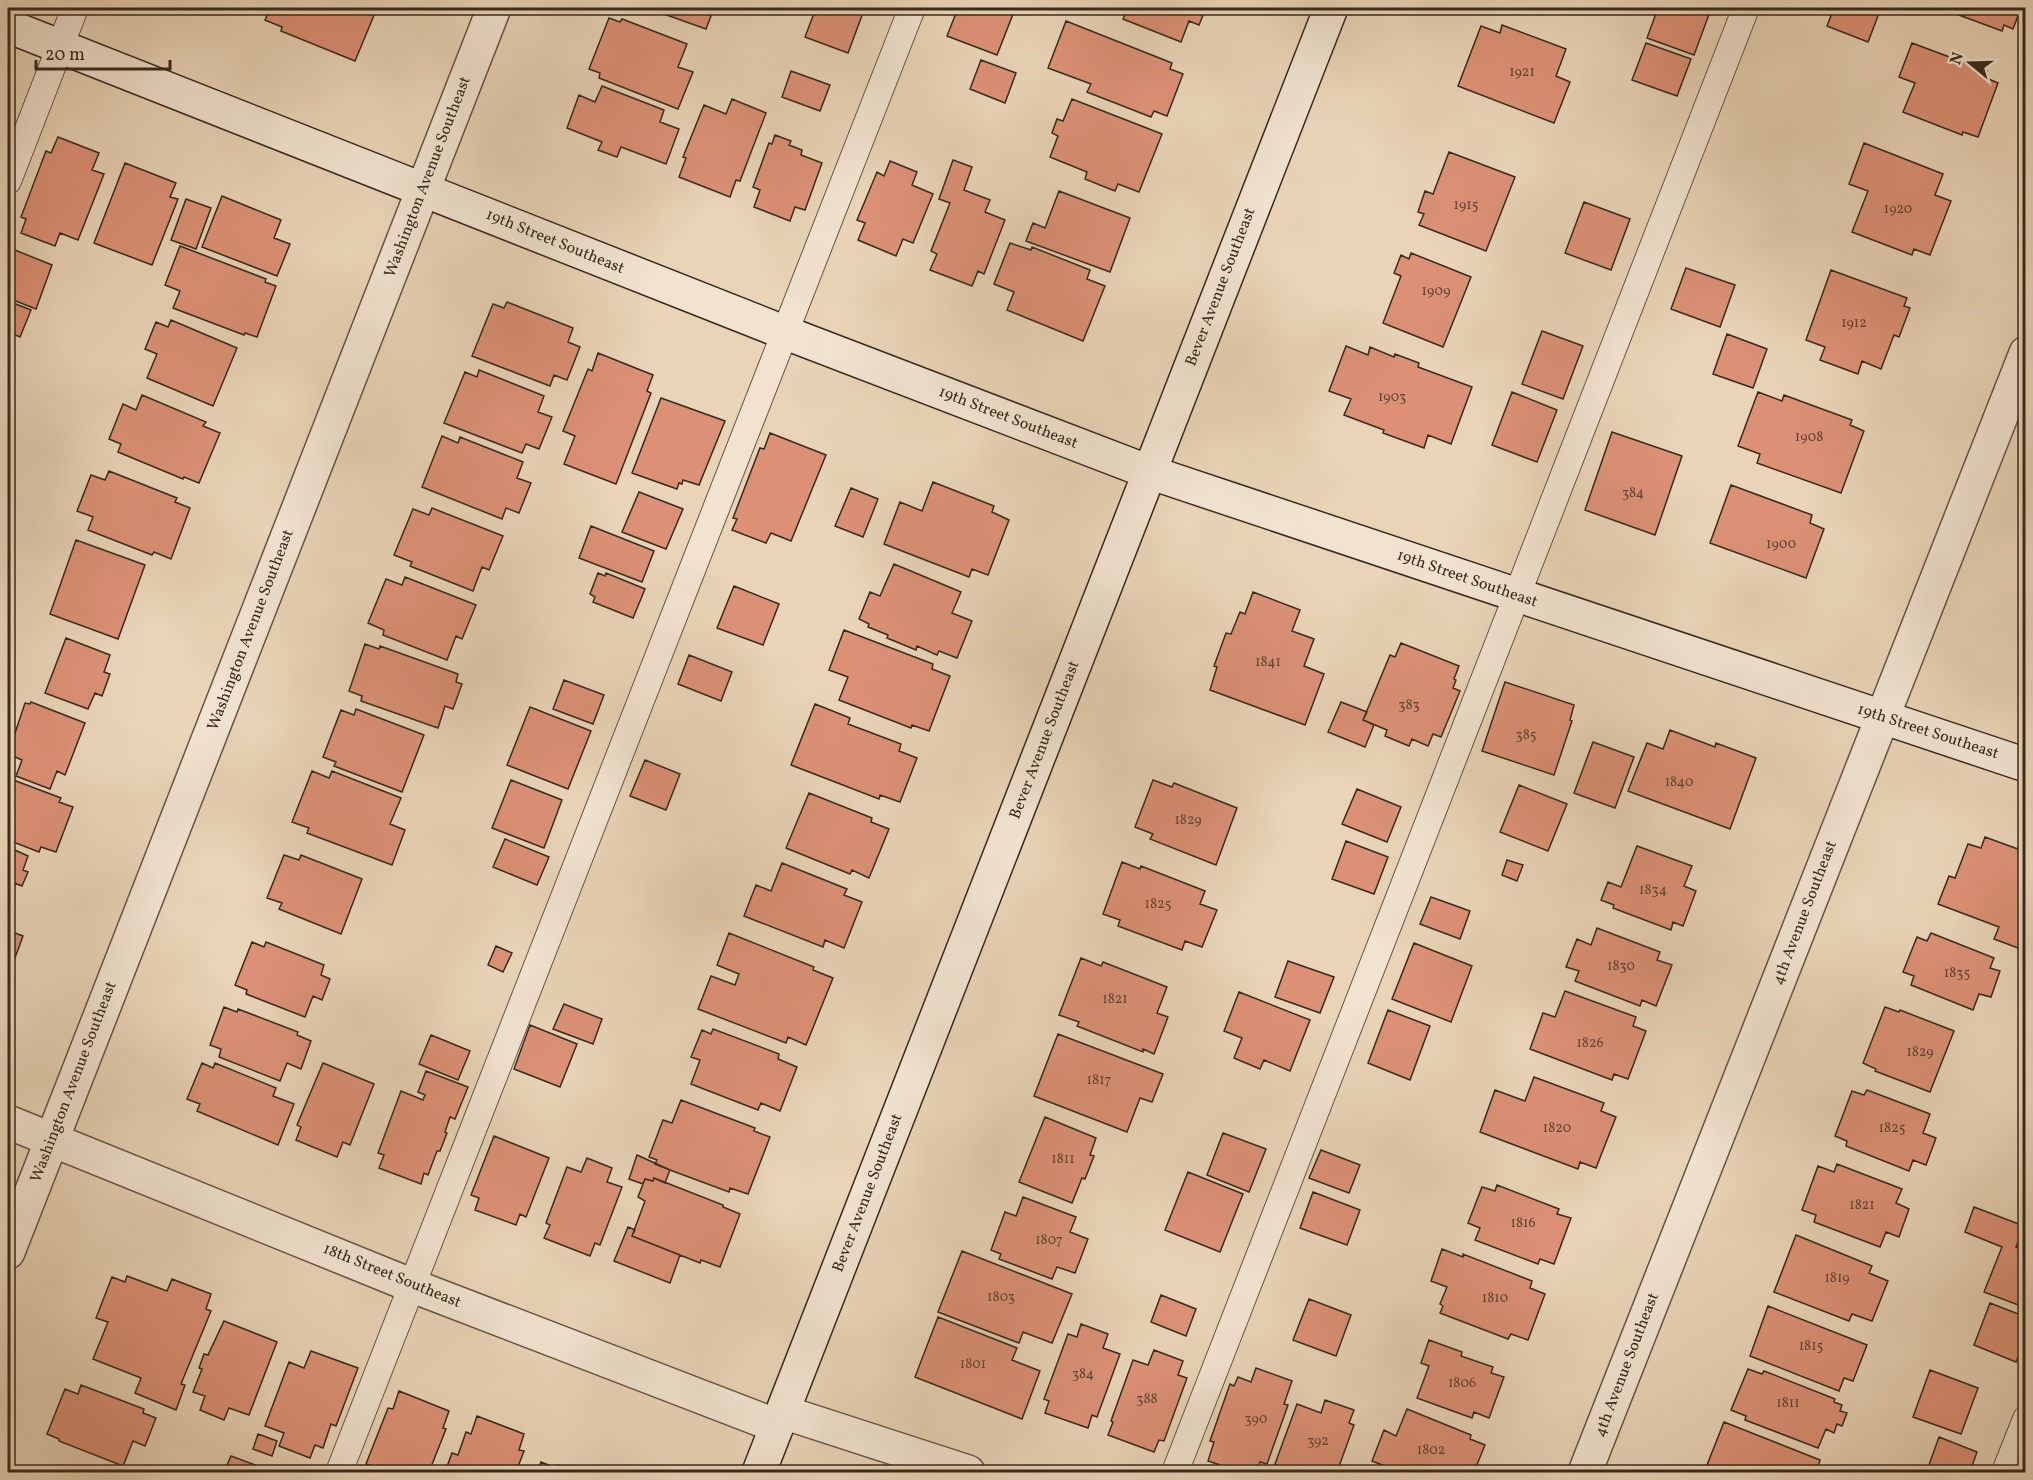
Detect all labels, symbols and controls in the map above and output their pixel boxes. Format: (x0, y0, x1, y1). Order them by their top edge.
scale bar (36, 33, 170, 71)
north arrow (1940, 33, 2000, 93)
text: 20 m (45, 43, 85, 68)
text: N (1945, 49, 1970, 68)
house number: 1921 (1509, 63, 1535, 82)
street label: Washington Avenue Southeast (379, 73, 477, 281)
house number: 1915 (1454, 196, 1478, 215)
house number: 1920 (1884, 200, 1912, 219)
street label: 19th Street Southeast (482, 204, 628, 280)
street label: Bever Avenue Southeast (1181, 204, 1262, 369)
house number: 1909 (1422, 282, 1450, 301)
house number: 1912 (1841, 314, 1867, 333)
street label: 19th Street Southeast (935, 381, 1081, 455)
house number: 1903 (1378, 388, 1406, 407)
house number: 1908 (1795, 428, 1823, 447)
house number: 384 (1622, 484, 1644, 503)
street label: Washington Avenue Southeast (202, 526, 300, 734)
house number: 1900 (1766, 535, 1796, 554)
street label: 19th Street Southeast (1394, 545, 1541, 614)
house number: 1841 (1255, 653, 1281, 672)
street label: Bever Avenue Southeast (1005, 657, 1086, 822)
house number: 383 (1398, 696, 1420, 715)
street label: 19th Street Southeast (1854, 699, 2002, 765)
house number: 385 (1516, 726, 1536, 745)
house number: 1840 (1665, 773, 1693, 792)
house number: 1829 (1174, 811, 1202, 830)
street label: 4th Avenue Southeast (1767, 837, 1843, 988)
house number: 1834 (1639, 881, 1667, 900)
house number: 1825 (1145, 895, 1171, 914)
house number: 1830 (1607, 957, 1635, 976)
house number: 1835 (1944, 964, 1970, 983)
street label: Washington Avenue Southeast (25, 978, 123, 1186)
house number: 1821 (1102, 990, 1128, 1009)
house number: 1826 (1576, 1034, 1604, 1053)
house number: 1829 (1906, 1043, 1934, 1062)
house number: 1817 (1087, 1071, 1112, 1090)
street label: Bever Avenue Southeast (828, 1110, 909, 1275)
house number: 1820 (1543, 1119, 1571, 1138)
house number: 1825 (1879, 1119, 1905, 1138)
house number: 1811 (1051, 1150, 1075, 1169)
house number: 1821 (1849, 1196, 1875, 1215)
house number: 1816 (1510, 1214, 1536, 1233)
house number: 1807 (1035, 1231, 1063, 1250)
street label: 18th Street Southeast (320, 1238, 465, 1314)
house number: 1819 (1824, 1269, 1850, 1288)
house number: 1803 (987, 1288, 1015, 1307)
house number: 1810 (1482, 1289, 1508, 1308)
street label: 4th Avenue Southeast (1589, 1289, 1665, 1440)
house number: 1815 (1799, 1337, 1823, 1356)
house number: 1801 (960, 1355, 986, 1374)
house number: 384 (1072, 1365, 1094, 1384)
house number: 1806 (1448, 1374, 1476, 1393)
house number: 388 (1136, 1390, 1158, 1409)
house number: 1811 (1776, 1394, 1800, 1413)
house number: 390 (1245, 1410, 1267, 1429)
house number: 392 (1307, 1432, 1329, 1451)
house number: 1802 (1417, 1441, 1445, 1460)

